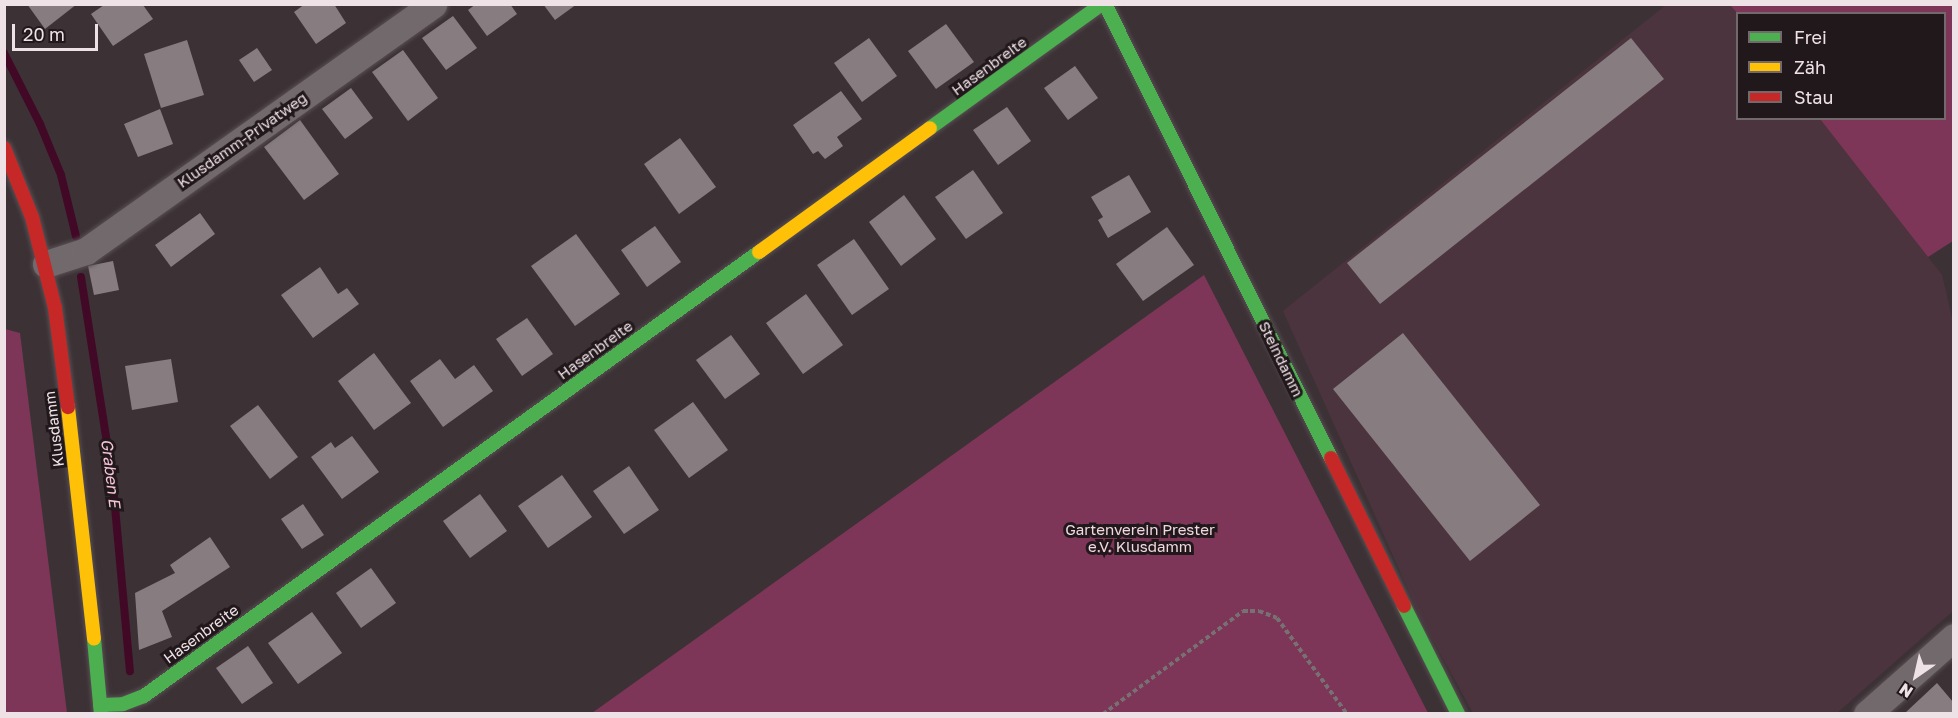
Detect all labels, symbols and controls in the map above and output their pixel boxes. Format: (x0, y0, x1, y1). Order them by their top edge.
scale bar (15, 12, 100, 50)
legend (1736, 12, 1946, 120)
text: 20 m (23, 23, 65, 45)
text: Frei (1794, 26, 1827, 48)
street label: Hasenbreite (948, 33, 1030, 99)
text: Zäh (1794, 56, 1826, 78)
text: Stau (1794, 86, 1833, 108)
street label: Klusdamm-Privatweg (174, 88, 310, 192)
street label: Hasenbreite (554, 317, 636, 383)
street label: Steindamm (1255, 318, 1307, 400)
street label: Klusdamm (40, 390, 68, 468)
water label: Graben E (97, 438, 125, 508)
park label: Gartenverein Prester e.V. Klusdamm (1065, 520, 1215, 555)
street label: Hasenbreite (160, 601, 242, 667)
north arrow (1886, 646, 1946, 706)
text: N (1895, 679, 1917, 703)

